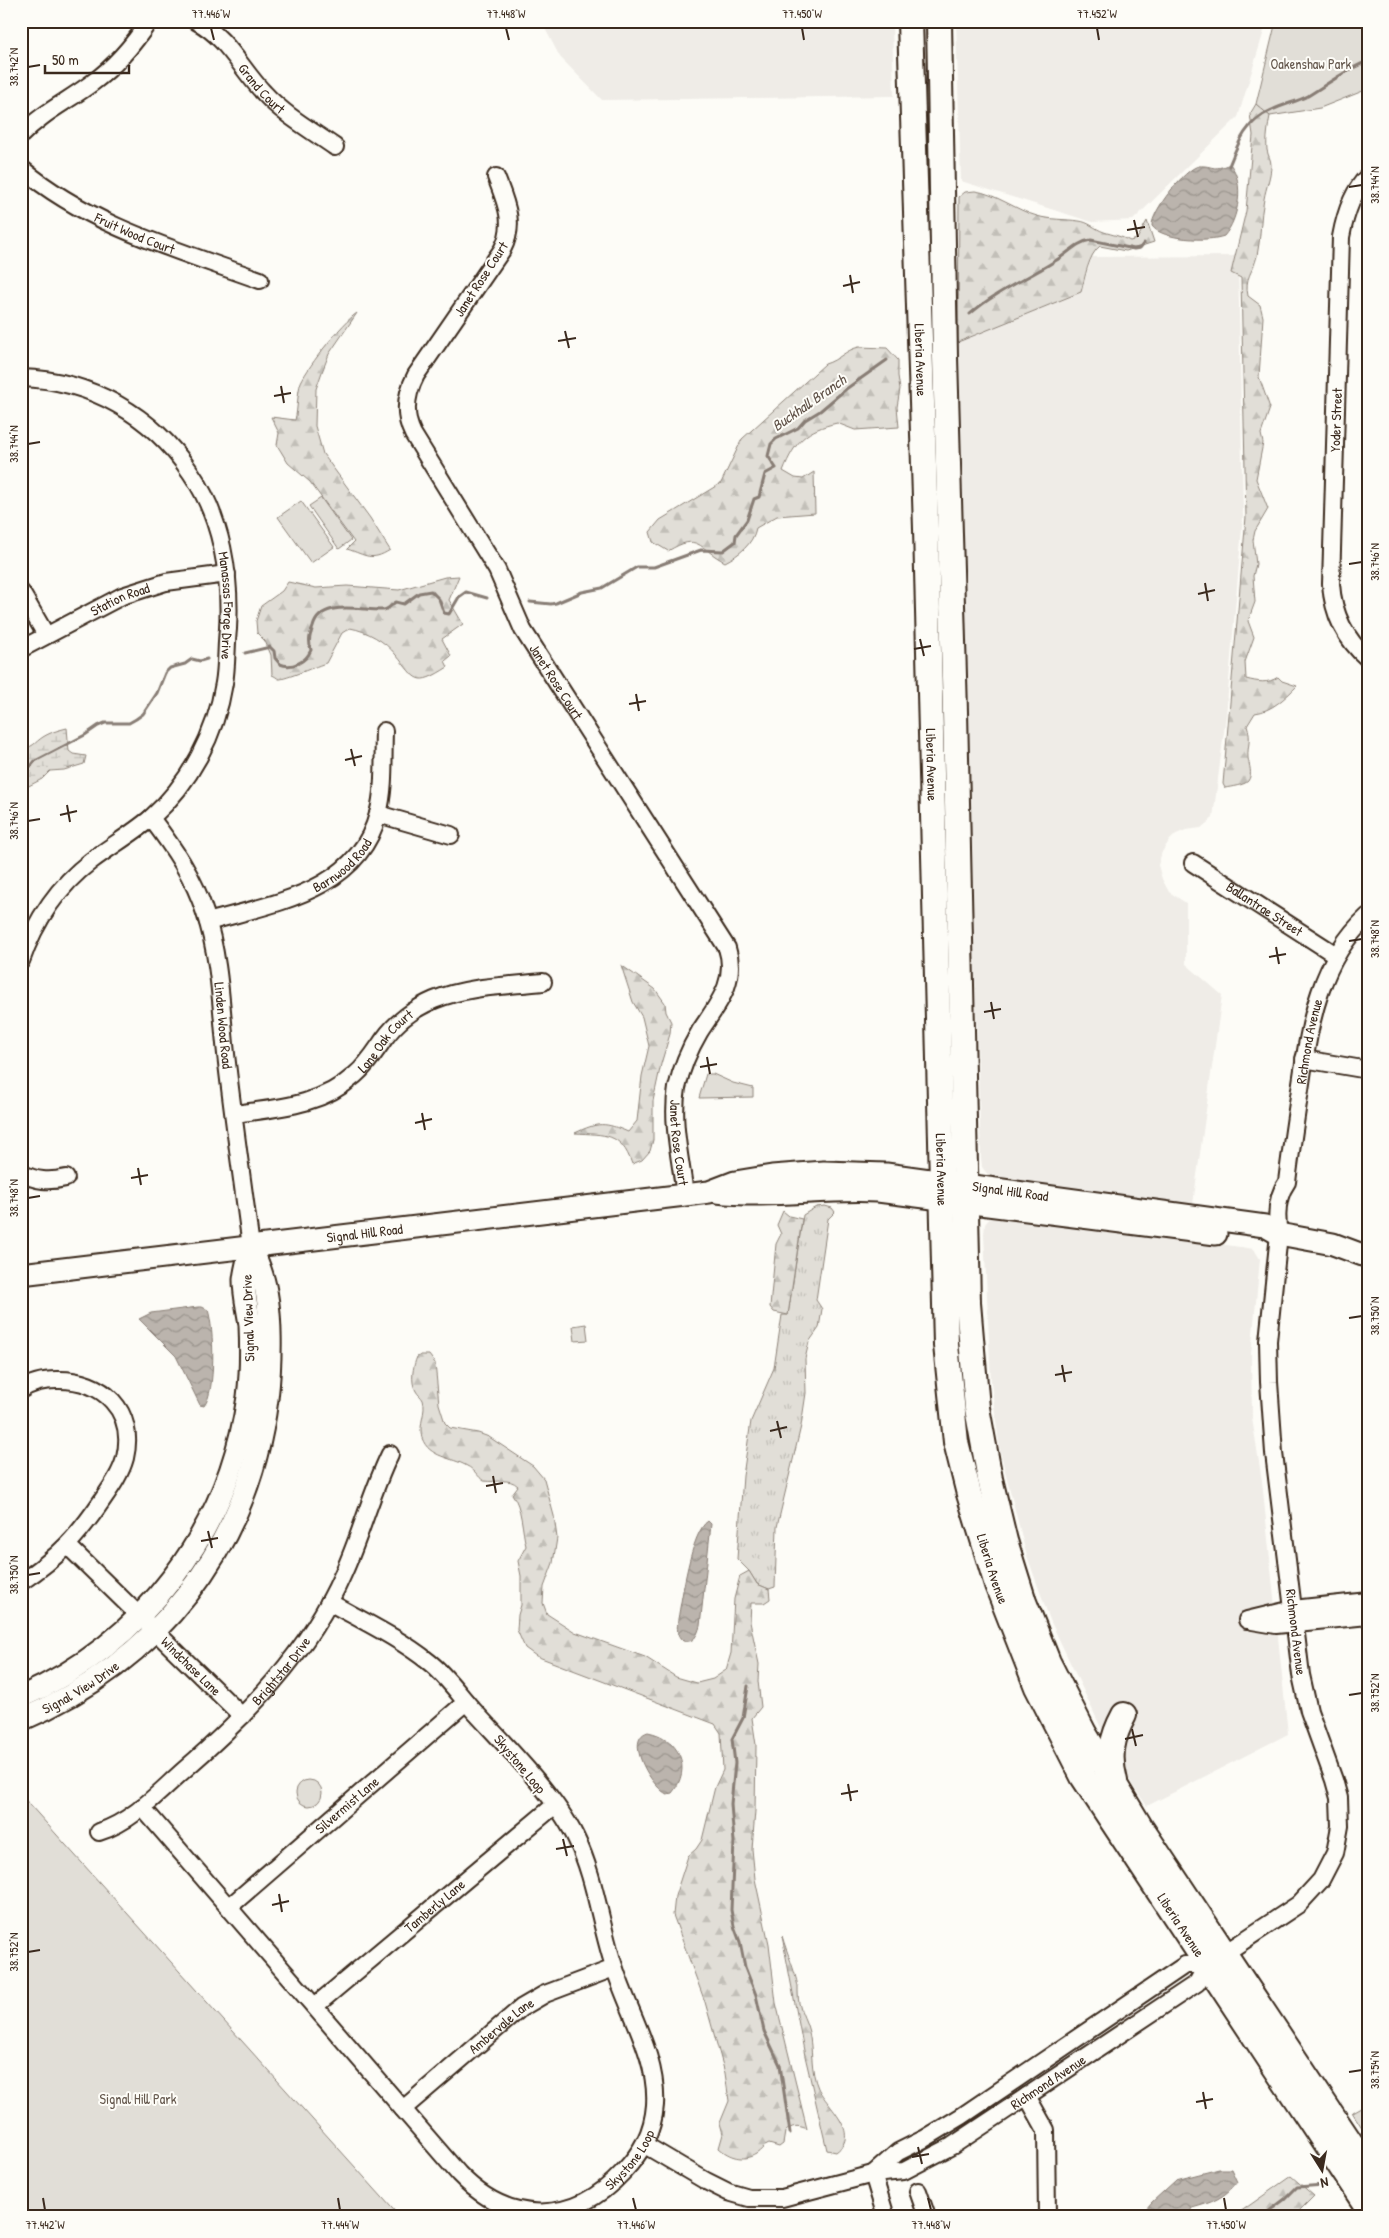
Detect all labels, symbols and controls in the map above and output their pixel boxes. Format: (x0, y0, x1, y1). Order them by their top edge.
text: 77.446°W (192, 5, 231, 22)
text: 77.448°W (487, 5, 526, 22)
text: 77.450°W (782, 5, 822, 22)
text: 77.452°W (1077, 5, 1118, 22)
scale bar (45, 42, 129, 74)
text: 38.742°N (5, 48, 22, 86)
text: 50 m (52, 49, 79, 70)
park label: Oakenshaw Park (1271, 54, 1352, 73)
street label: Grand Court (234, 59, 290, 118)
text: 38.744°N (1366, 166, 1383, 204)
street label: Fruit Wood Court (91, 207, 178, 258)
street label: Janet Rose Court (449, 237, 512, 320)
street label: Liberia Avenue (911, 323, 932, 397)
water label: Buckhall Branch (768, 368, 851, 436)
street label: Yoder Street (1325, 387, 1346, 452)
text: 38.744°N (5, 425, 22, 463)
text: 38.746°N (1366, 543, 1383, 581)
street label: Manassas Forge Drive (214, 550, 239, 660)
street label: Station Road (87, 578, 152, 620)
street label: Janet Rose Court (525, 640, 588, 723)
street label: Liberia Avenue (922, 728, 943, 802)
text: 38.746°N (5, 802, 22, 840)
street label: Barnwood Road (309, 834, 376, 896)
street label: Ballantrae Street (1223, 877, 1307, 940)
text: 38.748°N (1366, 920, 1383, 958)
street label: Linden Wood Road (210, 981, 238, 1070)
street label: Richmond Avenue (1291, 996, 1327, 1085)
street label: Lone Oak Court (353, 1004, 417, 1077)
street label: Janet Rose Court (666, 1099, 694, 1187)
street label: Liberia Avenue (932, 1133, 953, 1206)
street label: Signal Hill Road (971, 1176, 1050, 1205)
text: 38.748°N (5, 1179, 22, 1217)
street label: Signal Hill Road (325, 1219, 404, 1247)
street label: Signal View Drive (236, 1274, 260, 1362)
text: 38.750°N (1366, 1297, 1383, 1335)
street label: Liberia Avenue (973, 1531, 1014, 1607)
text: 38.750°N (5, 1556, 22, 1594)
street label: Richmond Avenue (1282, 1588, 1311, 1676)
street label: Windchase Lane (157, 1632, 226, 1700)
street label: Brightstar Drive (247, 1632, 315, 1709)
street label: Signal View Drive (39, 1656, 123, 1718)
text: 38.752°N (1366, 1674, 1383, 1712)
street label: Skystone Loop (489, 1730, 551, 1798)
street label: Silvermist Lane (311, 1771, 383, 1837)
street label: Tamberly Lane (400, 1874, 469, 1936)
street label: Liberia Avenue (1153, 1889, 1210, 1961)
text: 38.752°N (5, 1933, 22, 1971)
street label: Ambervale Lane (464, 1992, 537, 2058)
street label: Richmond Avenue (1006, 2050, 1089, 2114)
text: 38.754°N (1366, 2051, 1383, 2089)
park label: Signal Hill Park (100, 2089, 177, 2109)
street label: Skystone Loop (601, 2127, 659, 2194)
north arrow (1296, 2146, 1346, 2196)
text: N (1319, 2173, 1330, 2193)
text: 77.442°W (25, 2216, 65, 2233)
text: 77.444°W (321, 2216, 360, 2233)
text: 77.446°W (617, 2216, 656, 2233)
text: 77.448°W (912, 2216, 951, 2233)
text: 77.450°W (1206, 2216, 1246, 2233)

